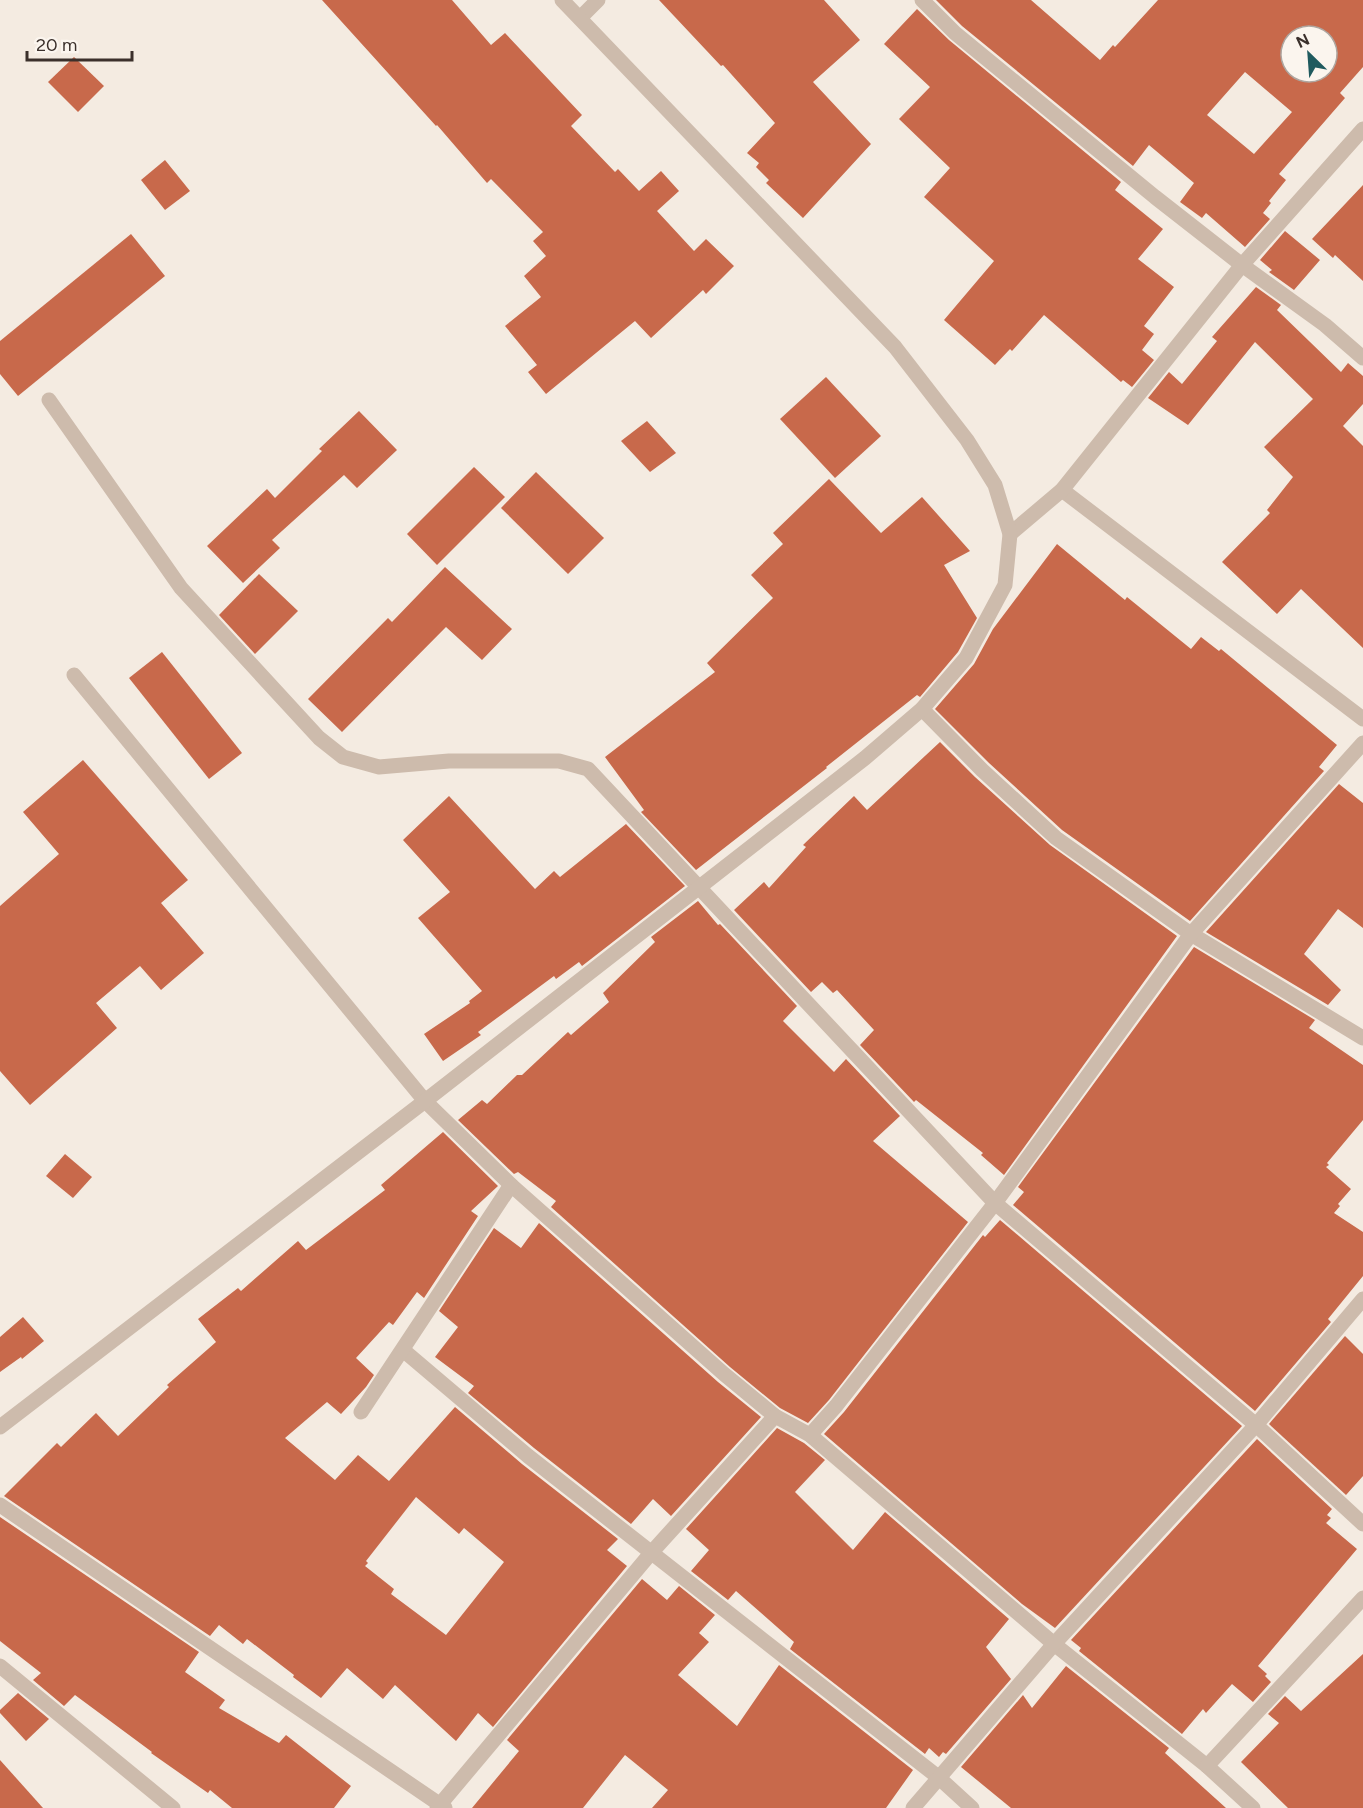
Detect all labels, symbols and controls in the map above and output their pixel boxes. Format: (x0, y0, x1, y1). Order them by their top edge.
scale bar (27, 24, 132, 62)
north arrow (1279, 24, 1339, 84)
text: N (1293, 30, 1312, 52)
text: 20 m (36, 34, 77, 56)

